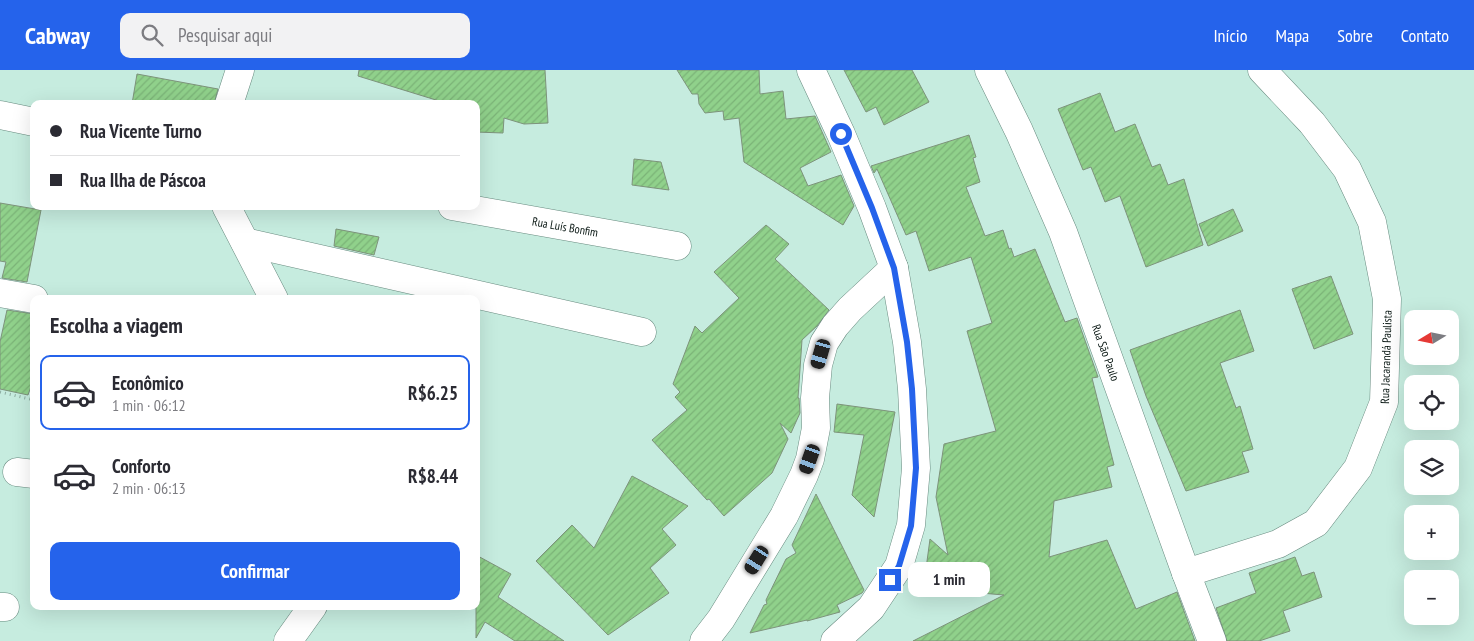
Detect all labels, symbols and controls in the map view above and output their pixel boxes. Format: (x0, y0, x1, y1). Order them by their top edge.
search box (120, 13, 470, 58)
text: Cabway (25, 20, 90, 51)
icon: search (138, 21, 166, 49)
text: Pesquisar aqui (178, 23, 272, 47)
text: Início (1213, 24, 1247, 47)
text: Mapa (1275, 24, 1309, 47)
text: Sobre (1337, 24, 1373, 47)
text: Contato (1401, 24, 1449, 47)
text: Rua Vicente Turno (80, 119, 202, 143)
route start (830, 123, 852, 145)
text: Rua Ilha de Páscoa (80, 168, 206, 192)
street label: Rua Luís Bonfim (531, 213, 600, 239)
street label: Rua Jacarandá Paulista (1376, 310, 1394, 404)
north arrow (1404, 310, 1459, 365)
map controls (1404, 310, 1459, 625)
text: Escolha a viagem (50, 311, 183, 339)
street label: Rua São Paulo (1089, 322, 1123, 383)
car (809, 338, 832, 370)
icon: car (52, 370, 97, 415)
text: Econômico (112, 371, 184, 395)
button: locate (1404, 375, 1459, 430)
text: R$6.25 (408, 381, 458, 405)
text: 1 min · 06:12 (112, 395, 186, 415)
button: layers (1404, 440, 1459, 495)
car (797, 442, 822, 476)
icon: car (52, 453, 97, 498)
text: Conforto (112, 454, 171, 478)
text: R$8.44 (408, 464, 458, 488)
text: 2 min · 06:13 (112, 478, 186, 498)
button: + (1404, 505, 1459, 560)
button: Confirmar (50, 542, 460, 600)
car (742, 543, 771, 577)
callout: 1 min (908, 562, 990, 598)
route end (879, 569, 901, 591)
text: 1 min (933, 569, 965, 589)
button: − (1404, 570, 1459, 625)

